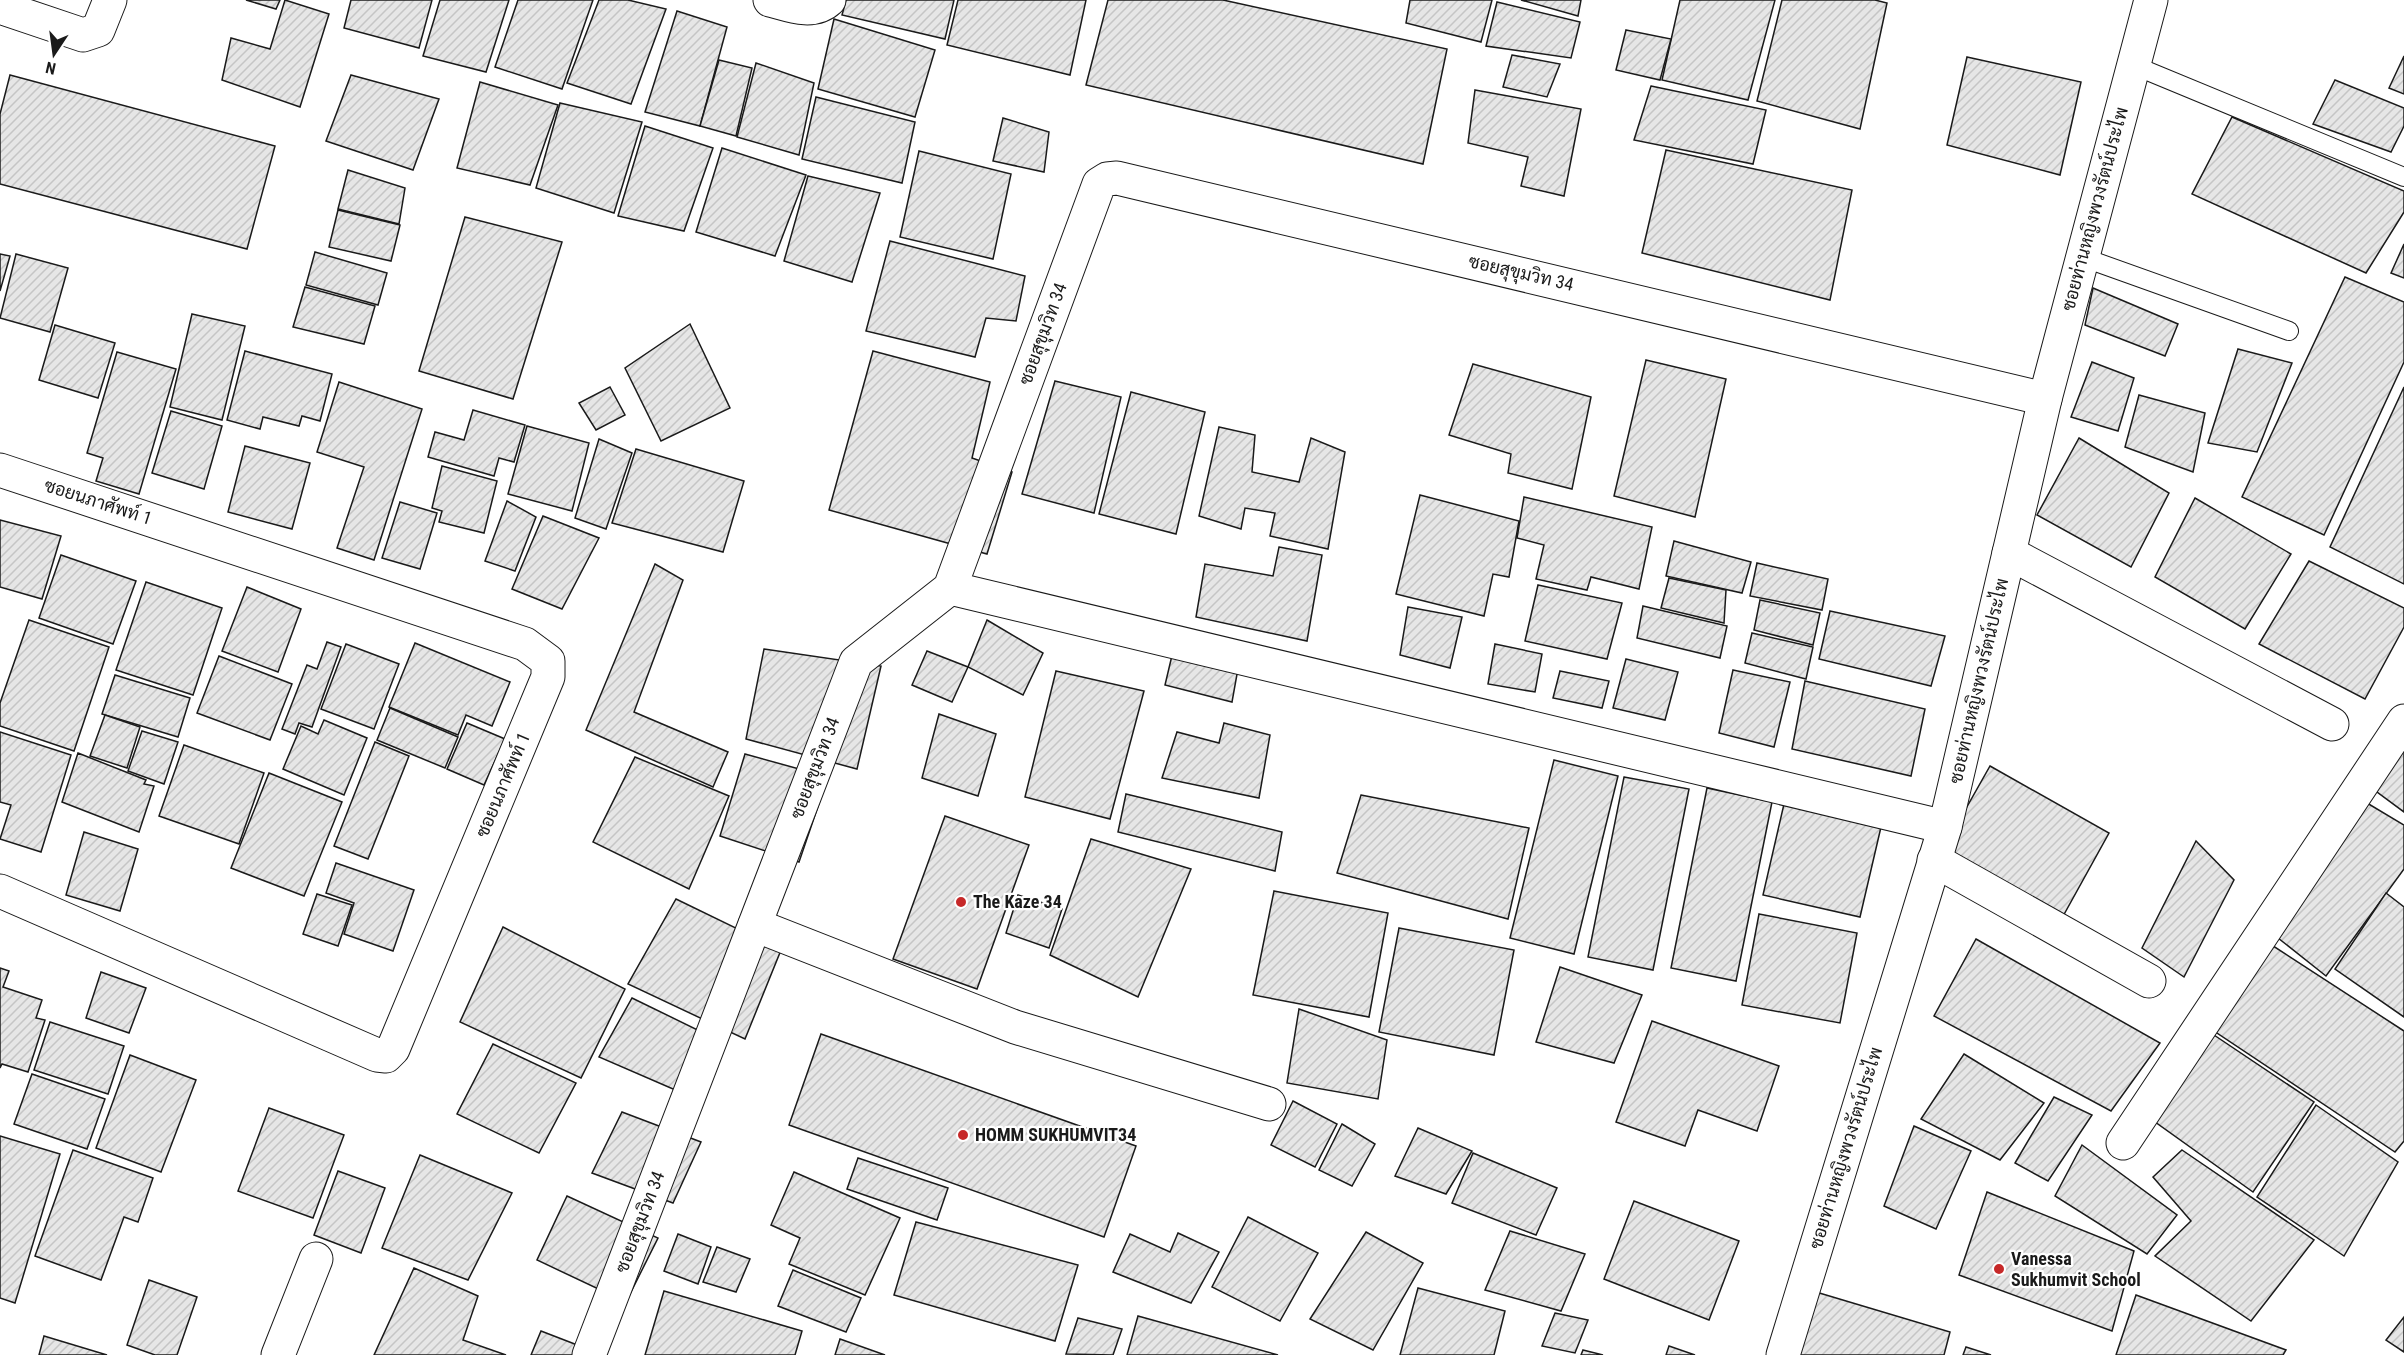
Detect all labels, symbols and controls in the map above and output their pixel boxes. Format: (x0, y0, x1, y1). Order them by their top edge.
north arrow (24, 24, 84, 84)
text: N (44, 58, 58, 78)
street label: ซอยท่านหญิงพวงรัตน์ประไพ (2055, 104, 2133, 313)
street label: ซอยสุขุมวิท 34 (1466, 250, 1576, 297)
street label: ซอยสุขุมวิท 34 (1014, 280, 1073, 388)
street label: ซอยนภาศัพท์ 1 (42, 472, 155, 529)
street label: ซอยท่านหญิงพวงรัตน์ประไพ (1943, 576, 2013, 786)
street label: ซอยสุขุมวิท 34 (786, 714, 845, 822)
street label: ซอยนภาศัพท์ 1 (469, 728, 534, 840)
place label: The Kaze 34 (973, 891, 1062, 912)
marker: The Kaze 34 (954, 895, 968, 909)
street label: ซอยท่านหญิงพวงรัตน์ประไพ (1803, 1044, 1887, 1252)
place label: HOMM SUKHUMVIT34 (975, 1124, 1136, 1145)
marker: HOMM SUKHUMVIT34 (956, 1128, 970, 1142)
street label: ซอยสุขุมวิท 34 (611, 1168, 670, 1276)
place label: Vanessa Sukhumvit School (2011, 1248, 2141, 1290)
marker: Vanessa Sukhumvit School (1992, 1262, 2006, 1276)

